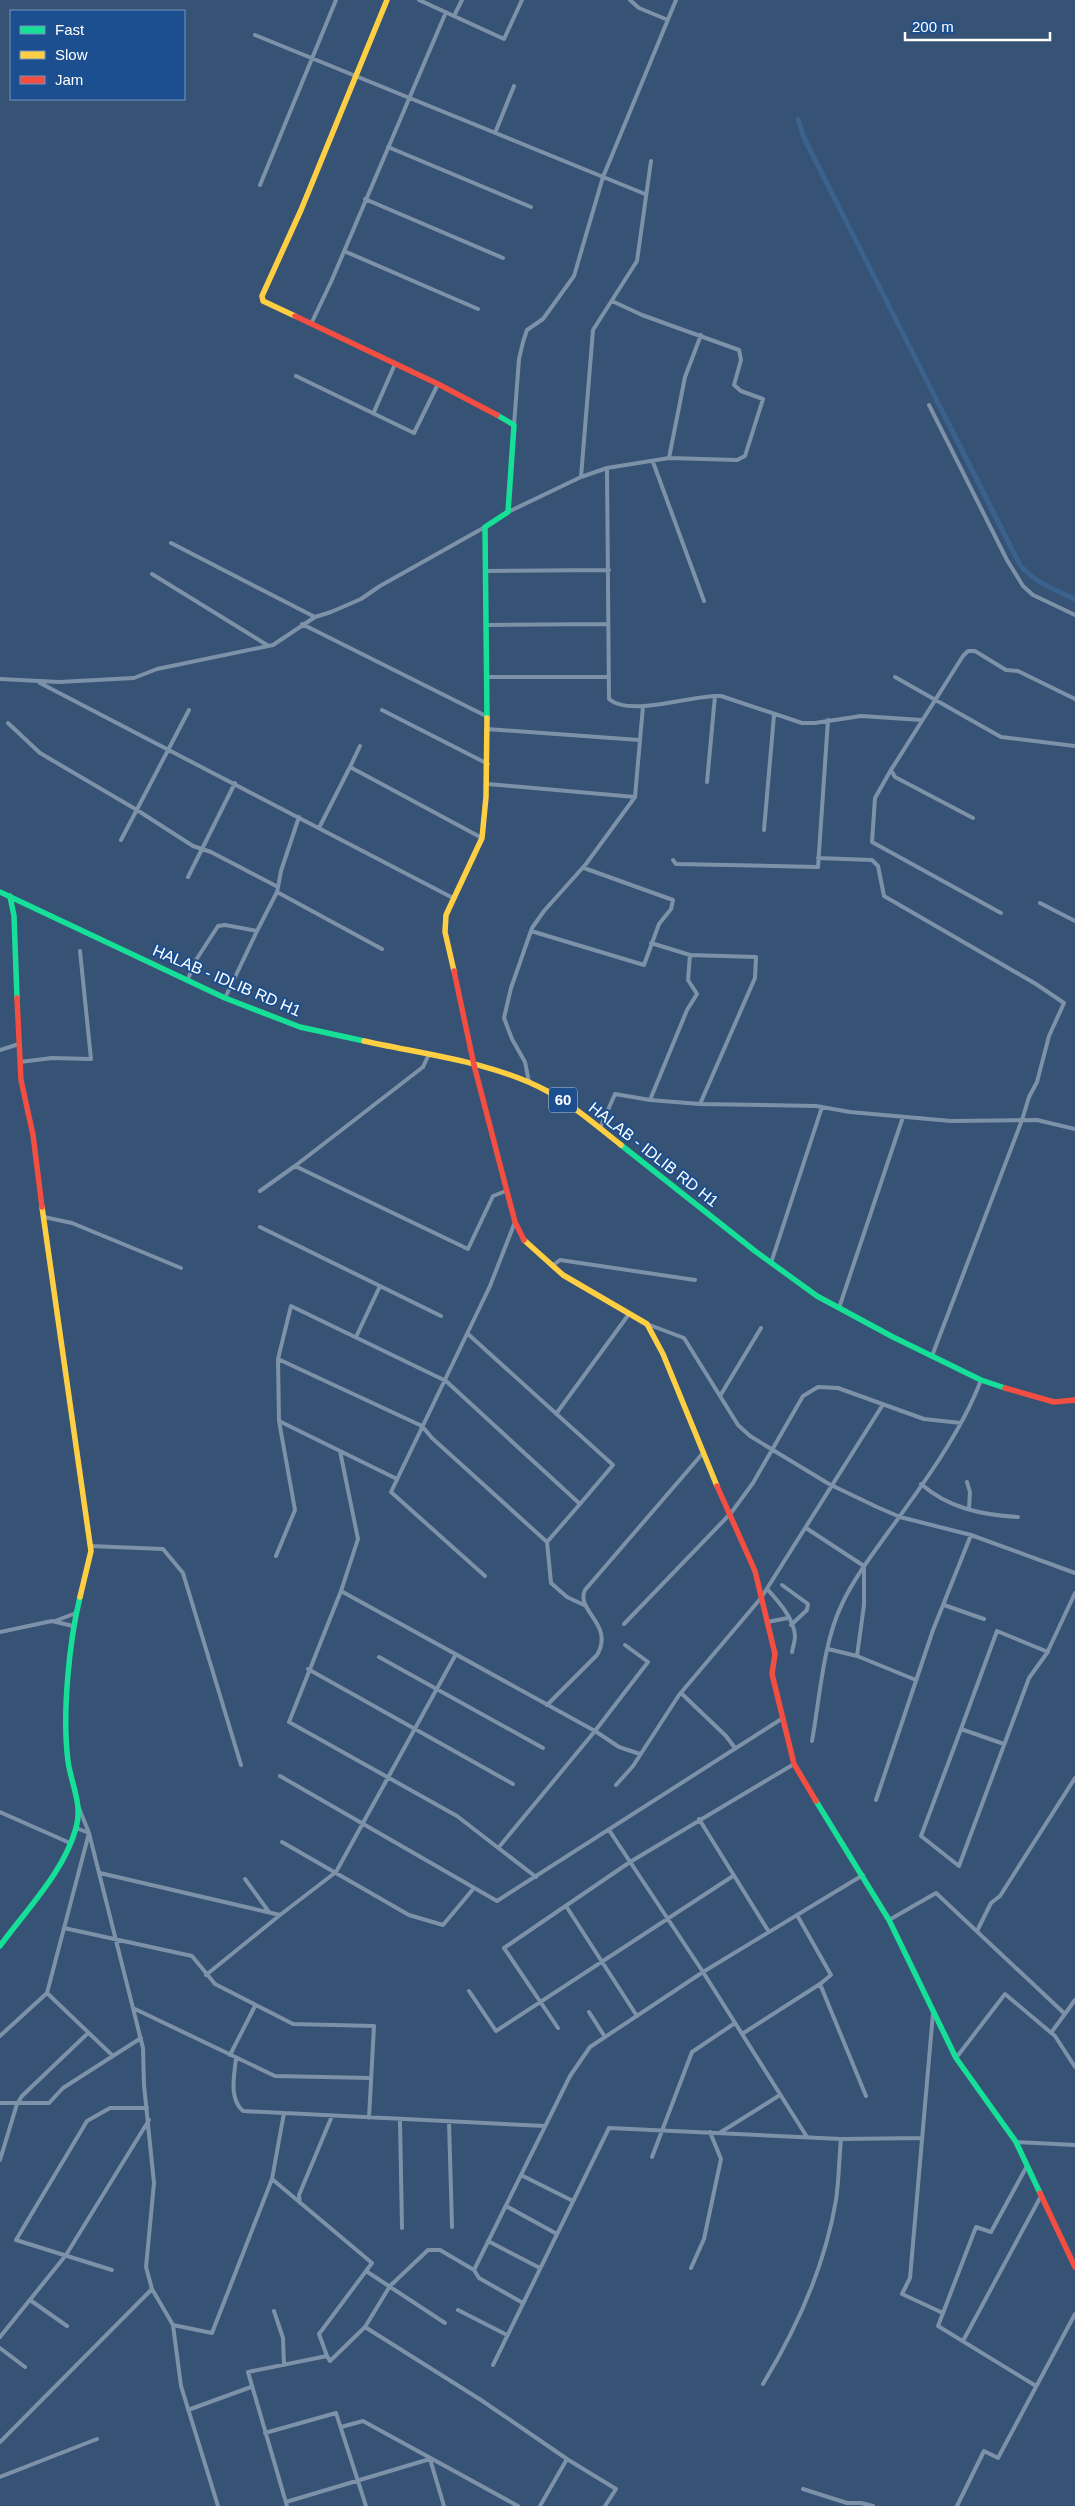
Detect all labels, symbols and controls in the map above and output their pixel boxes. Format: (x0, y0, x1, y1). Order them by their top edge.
legend (10, 10, 185, 100)
scale bar (905, 10, 1050, 42)
text: 200 m (912, 18, 954, 35)
text: Fast (55, 21, 85, 38)
text: Slow (55, 46, 88, 63)
text: Jam (55, 71, 83, 88)
street label: HALAB - IDLIB RD H1 (150, 942, 303, 1019)
road number: 60 (549, 1088, 577, 1112)
street label: HALAB - IDLIB RD H1 (586, 1099, 722, 1210)

